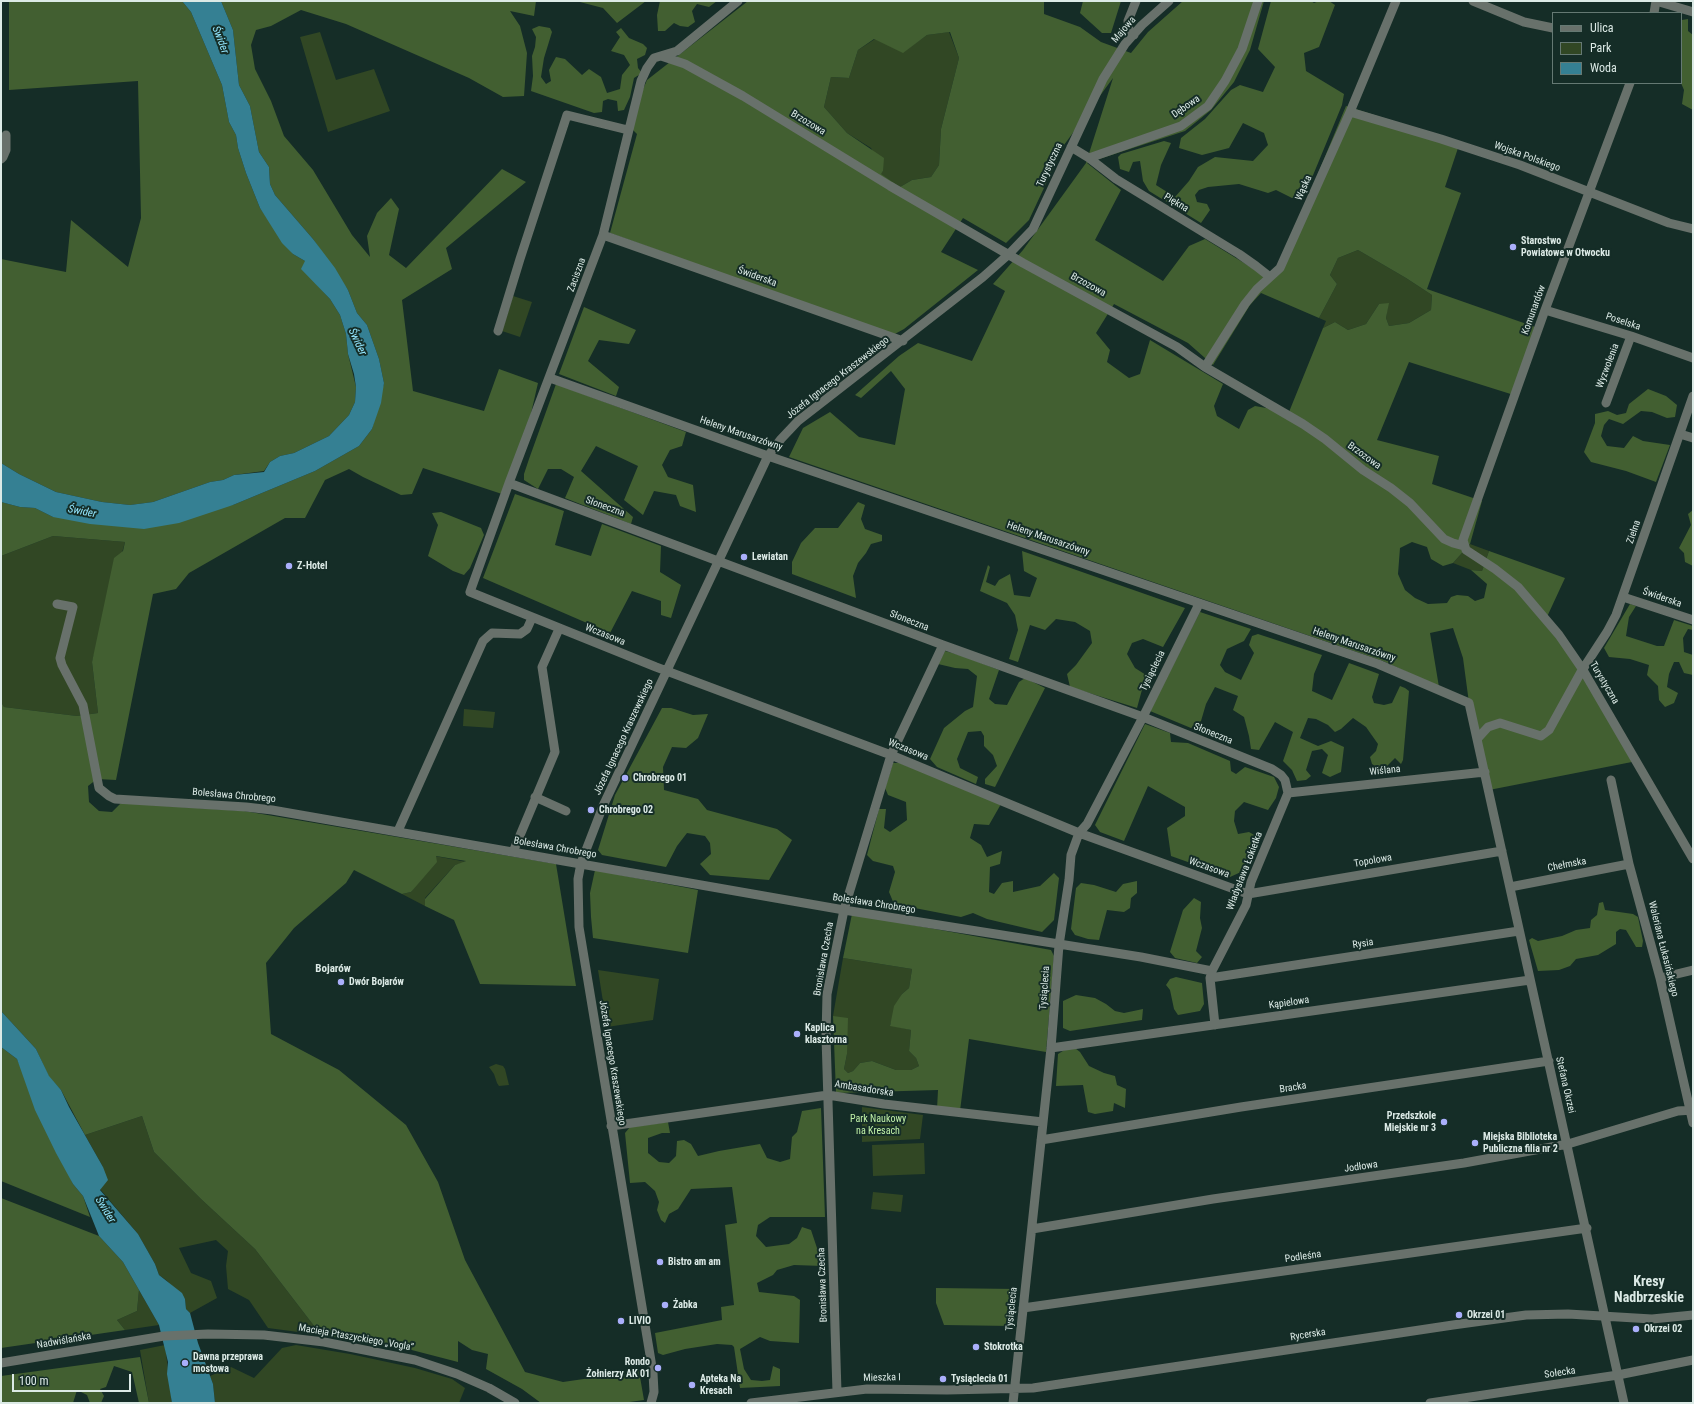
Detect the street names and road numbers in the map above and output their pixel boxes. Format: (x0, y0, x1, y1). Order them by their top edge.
street label: Majowa (1109, 14, 1139, 46)
street label: Dębowa (1170, 93, 1202, 121)
street label: Brzozowa (788, 108, 828, 138)
street label: Wojska Polskiego (1492, 139, 1562, 175)
street label: Turystyczna (1035, 141, 1065, 189)
street label: Wąska (1293, 174, 1315, 202)
street label: Piękna (1161, 191, 1191, 215)
street label: Zaciszna (565, 256, 589, 294)
street label: Świderska (736, 264, 778, 290)
street label: Brzozowa (1068, 270, 1108, 300)
street label: Komunardów (1520, 284, 1548, 336)
street label: Poselska (1604, 311, 1642, 333)
street label: Józefa Ignacego Kraszewskiego (784, 334, 892, 422)
street label: Wyzwolenia (1594, 342, 1622, 390)
street label: Heleny Marusarzówny (698, 414, 784, 454)
street label: Brzozowa (1345, 440, 1383, 472)
street label: Słoneczna (584, 494, 626, 520)
street label: Heleny Marusarzówny (1005, 519, 1091, 559)
street label: Zielna (1624, 519, 1644, 545)
street label: Świderska (1641, 586, 1683, 610)
street label: Słoneczna (888, 608, 930, 634)
street label: Wczasowa (583, 622, 627, 648)
street label: Heleny Marusarzówny (1311, 625, 1397, 665)
street label: Tysiąclecia (1138, 649, 1168, 693)
street label: Turystyczna (1587, 660, 1621, 706)
street label: Józefa Ignacego Kraszewskiego (592, 677, 656, 797)
street label: Słoneczna (1192, 721, 1234, 747)
street label: Wczasowa (886, 737, 930, 763)
street label: Wiślana (1369, 763, 1401, 779)
street label: Bolesława Chrobrego (192, 786, 276, 806)
street label: Władysława Łokietka (1225, 830, 1265, 912)
street label: Bolesława Chrobrego (513, 835, 597, 861)
street label: Topolowa (1353, 852, 1393, 870)
street label: Wczasowa (1187, 855, 1231, 881)
street label: Chełmska (1547, 855, 1587, 875)
street label: Bolesława Chrobrego (832, 892, 916, 916)
street label: Waleriana Łukasińskiego (1645, 900, 1681, 998)
street label: Bronisława Czecha (812, 921, 836, 997)
street label: Rysia (1352, 936, 1374, 952)
street label: Tysiąclecia (1037, 966, 1053, 1010)
street label: Kąpielowa (1268, 994, 1310, 1012)
street label: Józefa Ignacego Kraszewskiego (596, 999, 628, 1127)
street label: Stefana Okrzei (1553, 1056, 1577, 1114)
street label: Ambasadorska (834, 1078, 894, 1100)
street label: Bracka (1279, 1080, 1307, 1096)
street label: Jodłowa (1344, 1159, 1378, 1175)
street label: Bronisława Czecha (816, 1247, 830, 1323)
street label: Podleśna (1284, 1249, 1322, 1265)
street label: Tysiąclecia (1004, 1287, 1020, 1331)
street label: Macieja Ptaszyckiego „Vogla” (297, 1322, 415, 1354)
street label: Rycerska (1289, 1326, 1327, 1344)
street label: Nadwiślańska (36, 1330, 92, 1352)
street label: Sołecka (1544, 1365, 1576, 1381)
street label: Mieszka I (863, 1372, 901, 1384)

